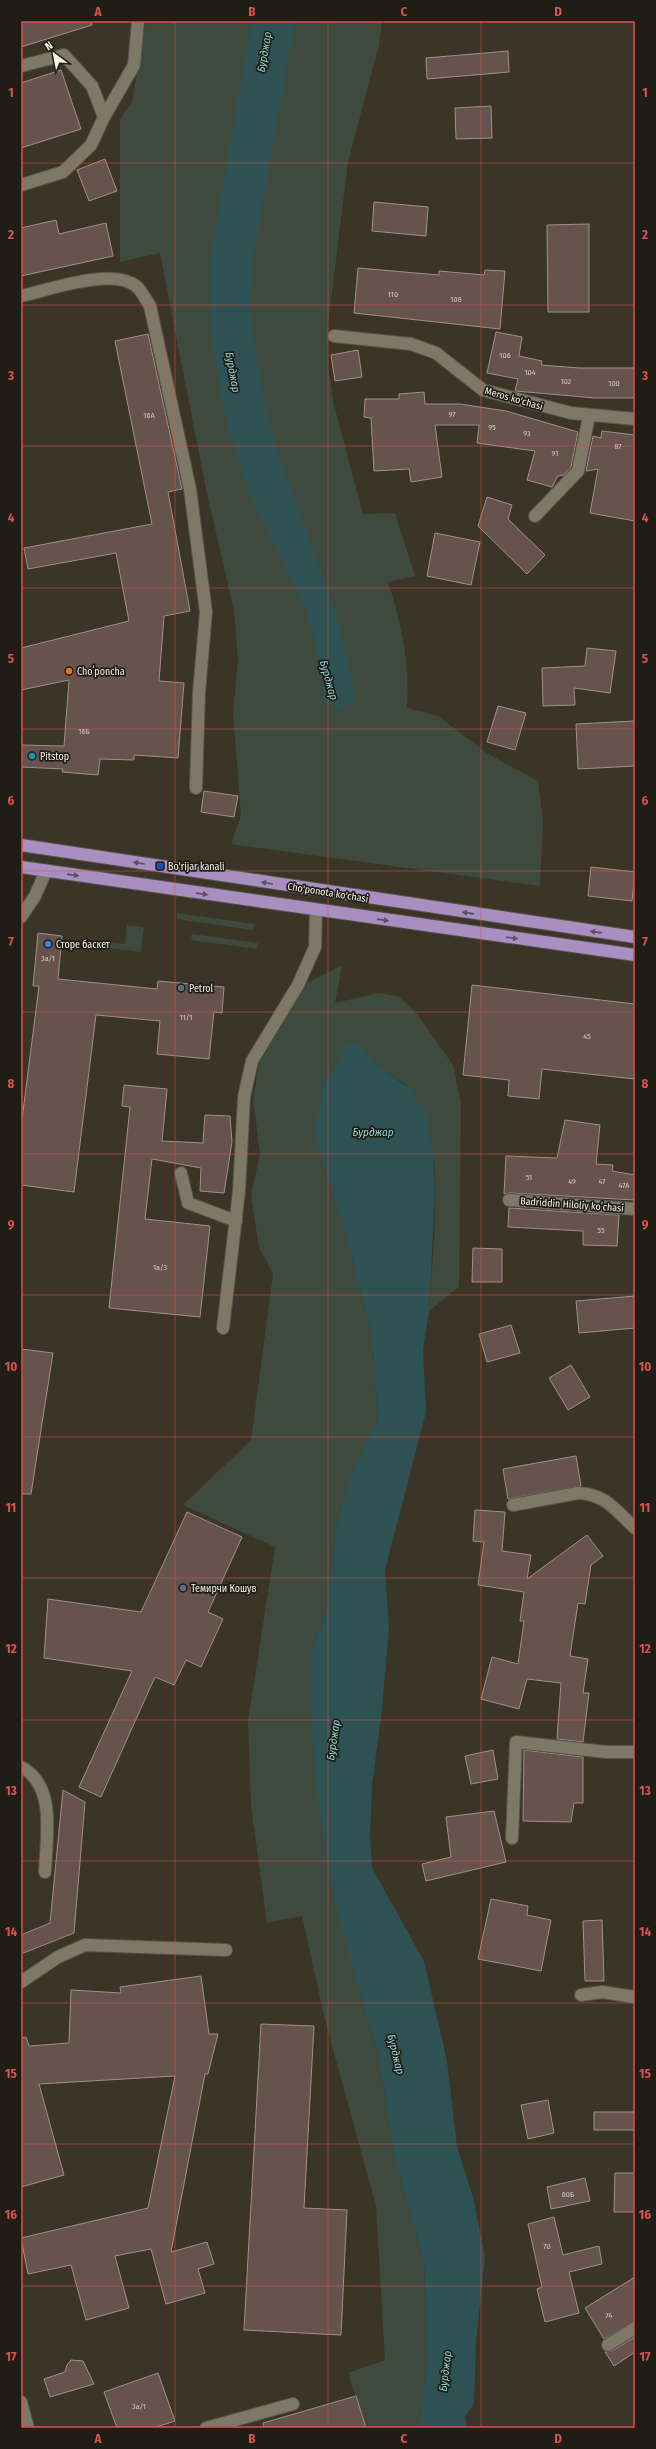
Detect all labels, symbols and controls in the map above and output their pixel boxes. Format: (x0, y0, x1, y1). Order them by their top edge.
text: A (93, 4, 102, 19)
text: B (248, 4, 256, 19)
text: C (401, 4, 408, 19)
text: D (554, 4, 562, 19)
water label: Бурджар (255, 31, 274, 73)
north arrow (34, 34, 74, 74)
text: N (43, 39, 55, 53)
text: 1 (8, 85, 14, 100)
text: 1 (642, 85, 648, 100)
text: 2 (7, 227, 14, 242)
text: 2 (641, 227, 648, 242)
house number: 110 (388, 290, 398, 299)
house number: 108 (450, 295, 462, 304)
water label: Бурджар (222, 351, 243, 394)
house number: 106 (499, 351, 511, 360)
text: 3 (7, 368, 14, 383)
house number: 104 (524, 368, 536, 377)
text: 3 (641, 368, 648, 383)
house number: 102 (561, 377, 572, 386)
house number: 100 (608, 379, 620, 388)
street label: Meros ko'chasi (483, 385, 544, 413)
house number: 97 (448, 410, 456, 419)
house number: 16A (143, 411, 155, 420)
house number: 95 (488, 423, 496, 432)
house number: 93 (523, 429, 531, 438)
house number: 87 (614, 442, 622, 451)
house number: 91 (552, 449, 558, 458)
text: 4 (8, 510, 15, 525)
text: 4 (642, 510, 649, 525)
text: 5 (8, 651, 14, 666)
text: 5 (642, 651, 648, 666)
water label: Бурджар (317, 659, 340, 702)
place label: Choʻponcha (77, 665, 125, 678)
marker: Choʻponcha (64, 666, 74, 676)
house number: 16Б (78, 727, 90, 736)
marker: Pitstop (27, 751, 37, 761)
place label: Pitstop (40, 751, 69, 763)
text: 6 (8, 793, 15, 808)
text: 6 (642, 793, 649, 808)
one-way arrow (132, 860, 145, 866)
marker: Bo'rijar kanali (155, 861, 165, 871)
place label: Bo'rijar kanali (168, 861, 225, 873)
one-way arrow (67, 872, 80, 878)
one-way arrow (261, 880, 273, 886)
street label: Cho'ponota ko'chasi (287, 881, 369, 905)
one-way arrow (196, 891, 208, 897)
one-way arrow (462, 910, 474, 916)
one-way arrow (377, 917, 389, 923)
one-way arrow (590, 929, 602, 935)
text: 7 (8, 934, 14, 949)
text: 7 (642, 934, 648, 949)
one-way arrow (505, 935, 518, 941)
marker: Сторе баскет (43, 939, 53, 949)
place label: Сторе баскет (56, 939, 111, 951)
house number: 3a/1 (41, 954, 55, 963)
marker: Petrol (176, 983, 186, 993)
place label: Petrol (189, 983, 214, 995)
house number: 11/1 (180, 1013, 192, 1022)
house number: 45 (583, 1032, 591, 1041)
text: 8 (8, 1076, 15, 1091)
text: 8 (642, 1076, 649, 1091)
water label: Бурджар (353, 1126, 394, 1139)
house number: 51 (526, 1173, 532, 1182)
house number: 49 (568, 1177, 576, 1186)
house number: 47 (599, 1177, 606, 1186)
house number: 47A (619, 1181, 630, 1190)
street label: Badriddin Hiloliy koʻchasi (520, 1194, 624, 1215)
text: 9 (8, 1217, 15, 1232)
text: 9 (642, 1217, 649, 1232)
house number: 55 (597, 1226, 605, 1235)
house number: 1а/3 (153, 1263, 167, 1272)
text: 10 (5, 1359, 17, 1374)
text: 10 (639, 1359, 651, 1374)
text: 11 (6, 1500, 16, 1515)
text: 11 (640, 1500, 650, 1515)
marker: Темирчи Кошув (178, 1583, 188, 1593)
place label: Темирчи Кошув (191, 1583, 257, 1595)
text: 12 (5, 1641, 17, 1656)
text: 12 (639, 1641, 651, 1656)
water label: Бурджар (324, 1719, 343, 1761)
text: 13 (5, 1783, 17, 1798)
text: 13 (639, 1783, 651, 1798)
text: 14 (5, 1924, 17, 1939)
text: 14 (639, 1924, 651, 1939)
water label: Бурджар (384, 2033, 407, 2076)
text: 15 (5, 2066, 17, 2081)
text: 15 (639, 2066, 651, 2081)
house number: 60Б (562, 2190, 574, 2199)
text: 16 (5, 2207, 17, 2222)
text: 16 (639, 2207, 651, 2222)
house number: 70 (543, 2242, 551, 2251)
house number: 74 (606, 2311, 613, 2320)
text: 17 (5, 2349, 17, 2364)
text: 17 (639, 2349, 651, 2364)
water label: Бурджар (437, 2350, 454, 2392)
house number: 3a/1 (132, 2402, 146, 2411)
text: A (93, 2431, 102, 2446)
text: B (248, 2431, 256, 2446)
text: C (401, 2431, 408, 2446)
text: D (554, 2431, 562, 2446)

